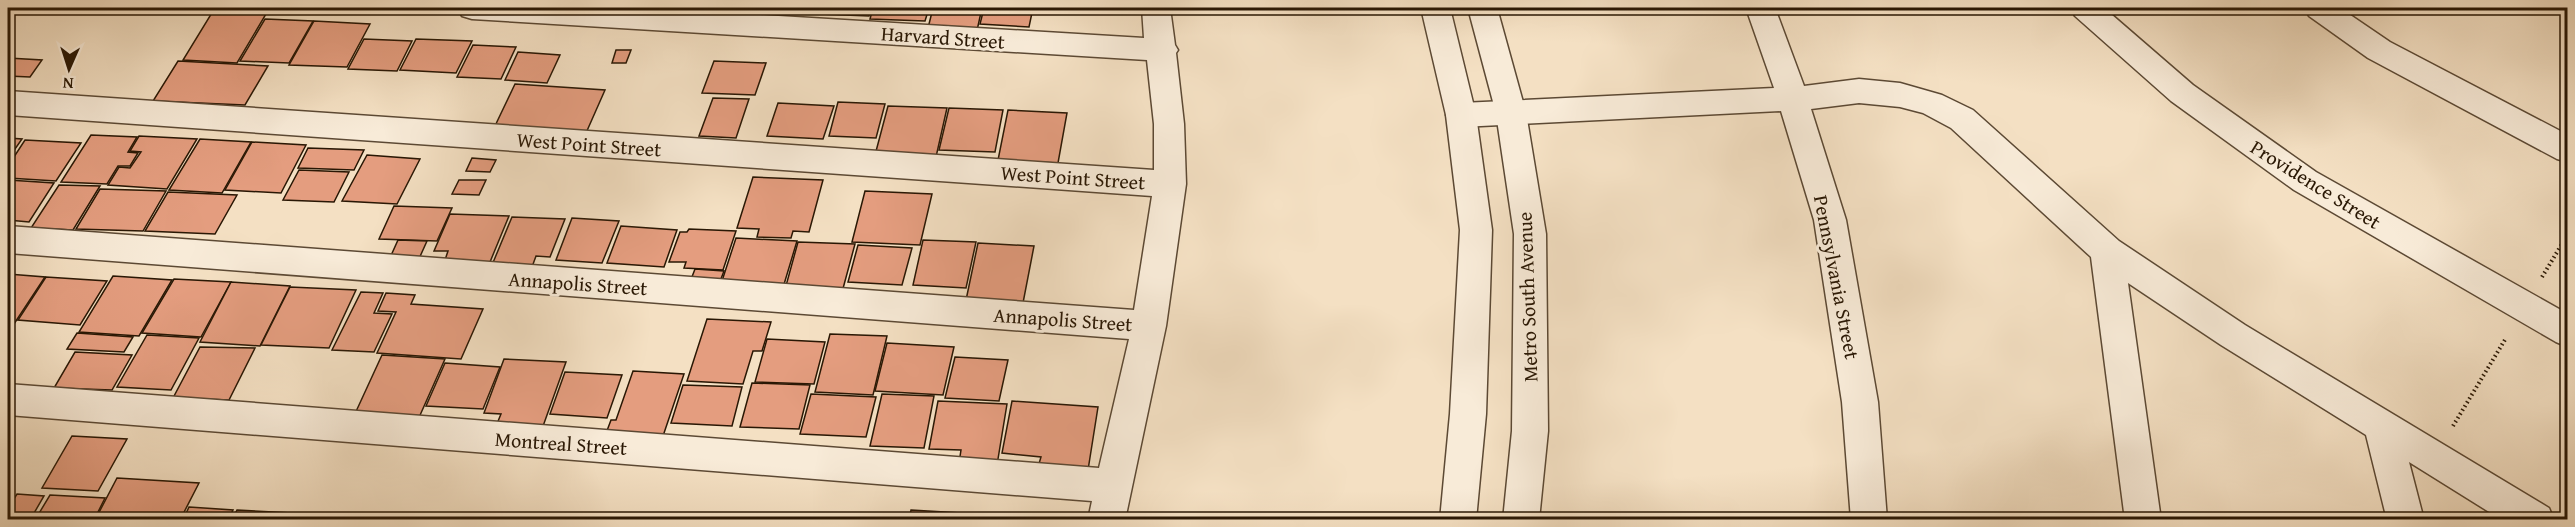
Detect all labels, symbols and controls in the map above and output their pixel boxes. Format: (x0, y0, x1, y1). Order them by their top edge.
street label: Harvard Street (880, 18, 1006, 56)
north arrow (39, 39, 99, 99)
text: N (62, 72, 74, 96)
street label: West Point Street (516, 124, 662, 164)
street label: Providence Street (2245, 132, 2387, 236)
street label: West Point Street (1000, 157, 1146, 197)
street label: Pennsylvania Street (1807, 193, 1867, 361)
street label: Metro South Avenue (1510, 211, 1544, 383)
street label: Annapolis Street (508, 264, 648, 302)
street label: Annapolis Street (993, 300, 1133, 338)
street label: Montreal Street (494, 424, 628, 462)

